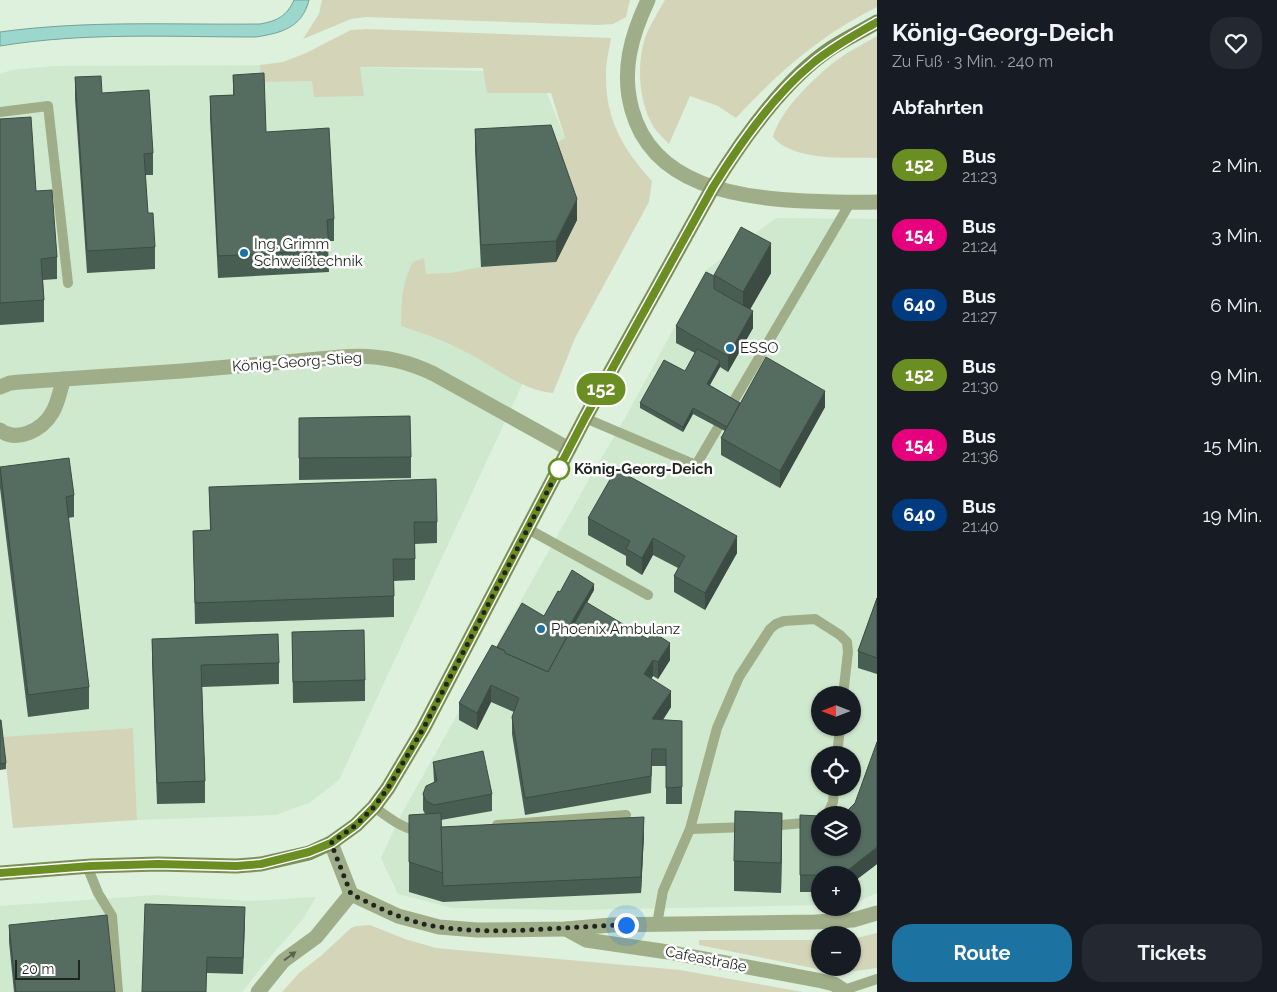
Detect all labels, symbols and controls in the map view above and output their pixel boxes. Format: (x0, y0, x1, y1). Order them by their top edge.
button: heart (1210, 17, 1262, 69)
text: König-Georg-Deich (892, 18, 1114, 47)
text: Zu Fuß · 3 Min. · 240 m (892, 52, 1053, 71)
text: Abfahrten (892, 96, 983, 118)
text: Bus (962, 145, 996, 167)
text: 152 (905, 154, 934, 175)
text: 2 Min. (1212, 154, 1262, 176)
text: 21:23 (962, 167, 997, 186)
text: Bus (962, 215, 996, 237)
text: 154 (905, 224, 934, 245)
text: 3 Min. (1212, 224, 1262, 246)
place label: Ing. Grimm Schweißtechnik (254, 235, 363, 270)
text: 21:24 (962, 237, 997, 256)
marker: Ing. Grimm Schweißtechnik (238, 247, 250, 259)
text: Bus (962, 285, 996, 307)
text: 640 (903, 294, 936, 315)
text: 6 Min. (1210, 294, 1262, 316)
text: 21:27 (962, 307, 997, 326)
place label: ESSO (740, 339, 779, 357)
marker: ESSO (724, 342, 736, 354)
street label: König-Georg-Stieg (231, 348, 363, 376)
text: Bus (962, 355, 996, 377)
text: 152 (905, 364, 934, 385)
text: 9 Min. (1211, 364, 1262, 386)
line badge: 152 (572, 373, 630, 405)
text: 21:30 (962, 377, 999, 396)
text: 152 (586, 378, 616, 399)
text: Bus (962, 425, 996, 447)
text: 154 (905, 434, 934, 455)
text: 15 Min. (1203, 434, 1262, 456)
text: 21:36 (962, 447, 998, 466)
marker: König-Georg-Deich (548, 458, 570, 480)
place label: König-Georg-Deich (574, 460, 713, 478)
text: Bus (962, 495, 996, 517)
text: 640 (903, 504, 936, 525)
text: 19 Min. (1202, 504, 1262, 526)
text: 21:40 (962, 517, 999, 536)
place label: Phoenix Ambulanz (551, 620, 680, 638)
marker: Phoenix Ambulanz (535, 623, 547, 635)
north arrow (811, 686, 861, 736)
map controls (811, 686, 861, 976)
button: locate (811, 746, 861, 796)
button: layers (811, 806, 861, 856)
button: + (811, 866, 861, 916)
your location (614, 913, 639, 938)
button: Route (892, 924, 1072, 982)
button: Tickets (1082, 924, 1262, 982)
button: − (811, 926, 861, 976)
street label: Cafeastraße (664, 942, 749, 976)
one-way arrow (283, 950, 296, 961)
scale bar (15, 957, 80, 980)
text: 20 m (22, 961, 54, 977)

